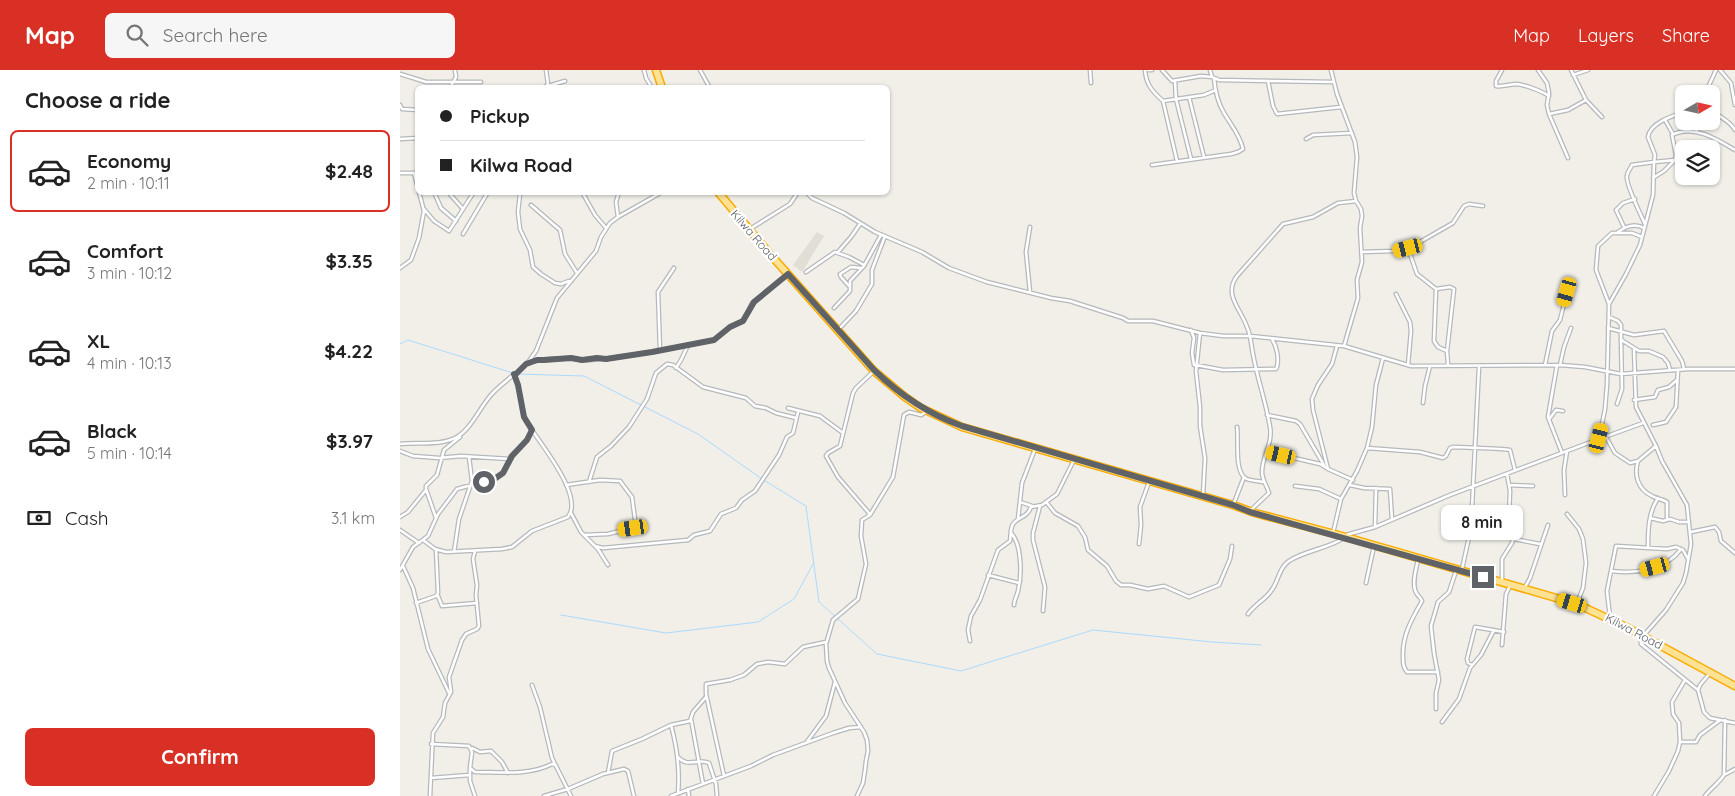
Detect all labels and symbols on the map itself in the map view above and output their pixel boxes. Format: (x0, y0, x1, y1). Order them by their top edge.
north arrow (1675, 85, 1720, 130)
street label: Kilwa Road (728, 206, 780, 264)
car (1391, 237, 1424, 259)
car (1555, 276, 1578, 308)
car (1588, 422, 1609, 454)
car (1264, 444, 1297, 466)
route start (473, 471, 495, 493)
callout: 8 min (1442, 504, 1524, 540)
car (617, 518, 648, 538)
car (1638, 556, 1671, 578)
route end (1472, 566, 1494, 588)
car (1555, 591, 1588, 615)
street label: Kilwa Road (1603, 610, 1665, 652)

